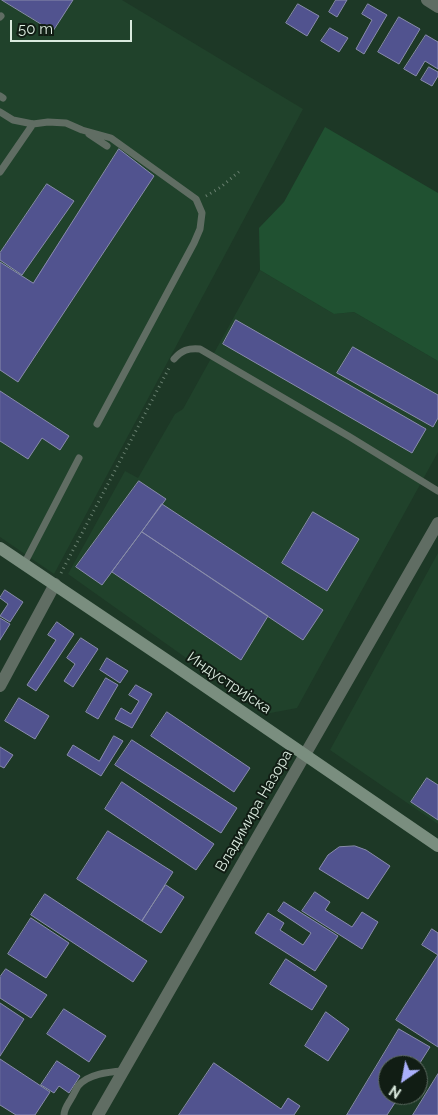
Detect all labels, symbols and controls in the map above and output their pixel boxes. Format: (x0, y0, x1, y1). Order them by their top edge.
scale bar (12, 10, 135, 42)
text: 50 m (18, 20, 53, 38)
street label: Индустријска (183, 648, 275, 718)
street label: Владимира Назора (212, 747, 296, 875)
north arrow (378, 1055, 428, 1105)
text: N (387, 1082, 404, 1101)

